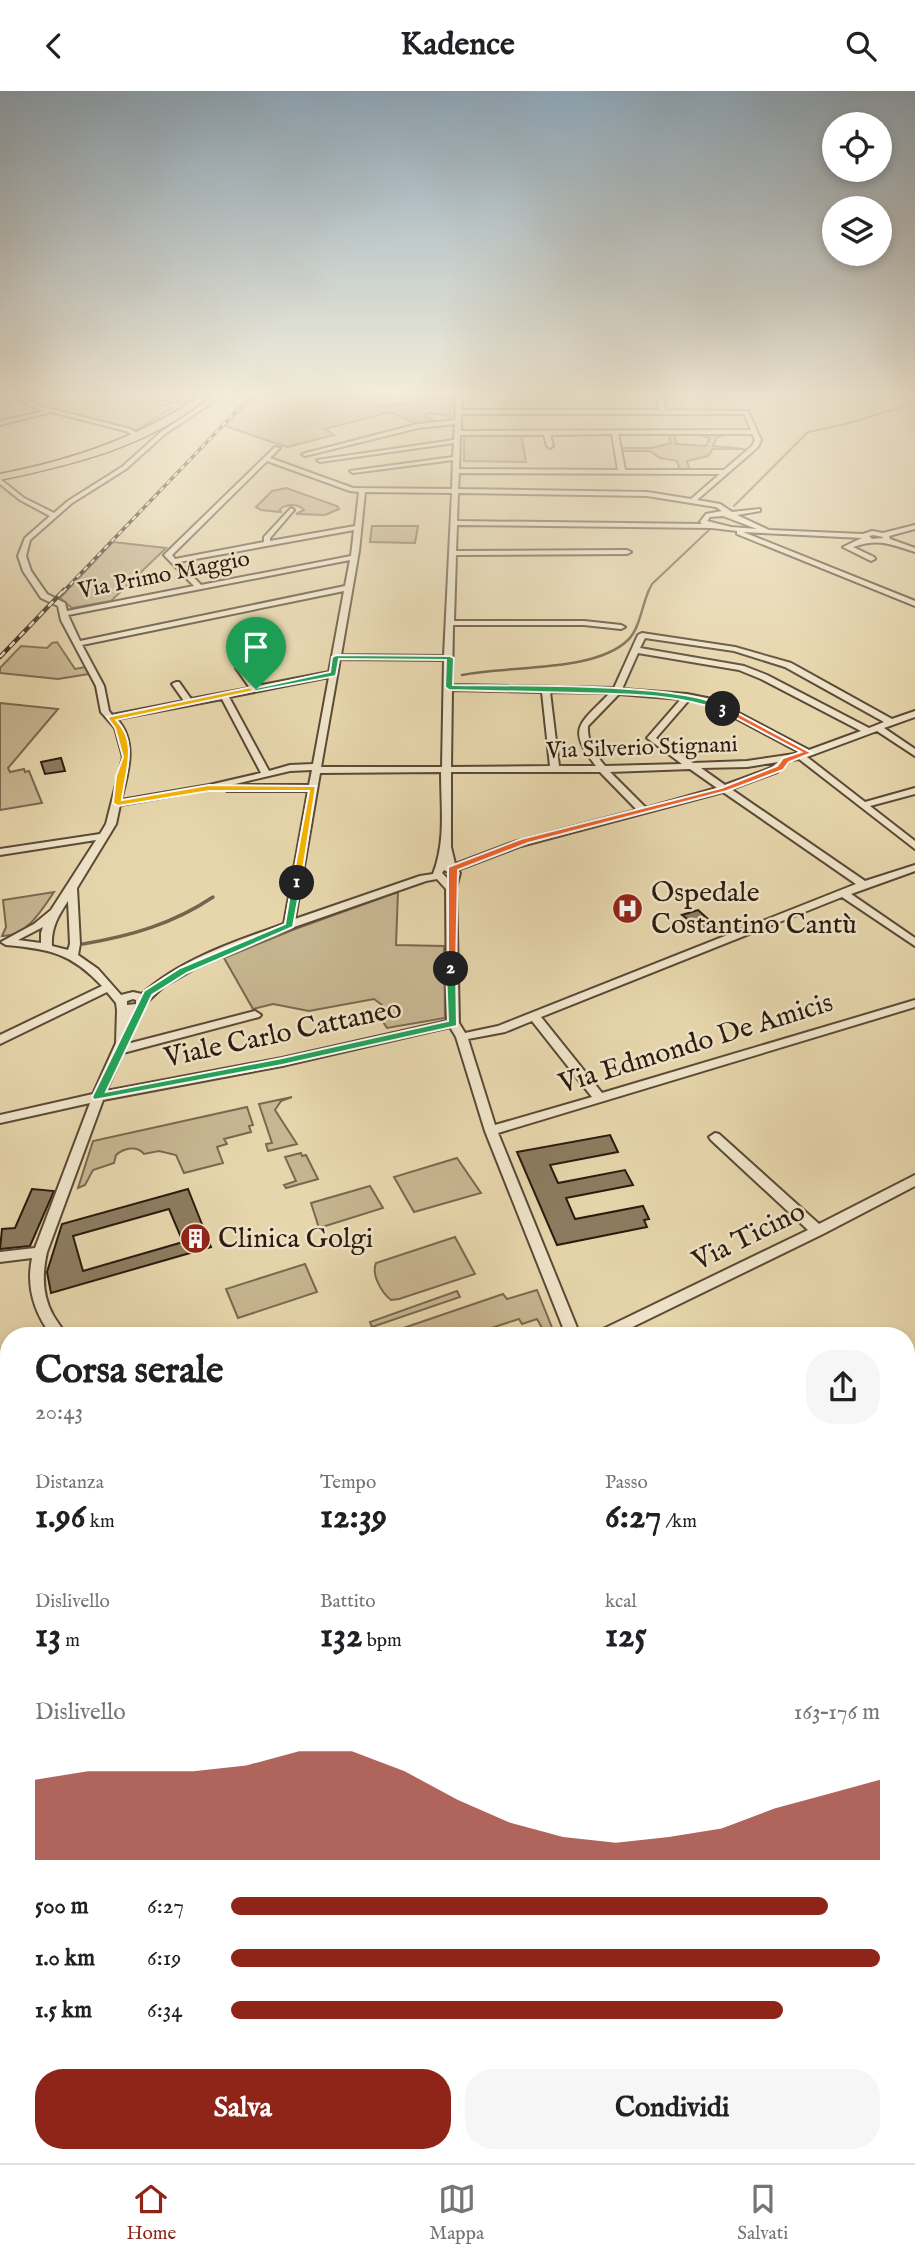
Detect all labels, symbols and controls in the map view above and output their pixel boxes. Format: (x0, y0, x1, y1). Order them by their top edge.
text: Kadence (400, 25, 515, 66)
icon: back (35, 27, 73, 65)
icon: search (842, 27, 880, 65)
map controls (822, 112, 892, 266)
button: locate (822, 112, 892, 182)
button: layers (822, 196, 892, 266)
street label: Via Primo Maggio (75, 544, 252, 606)
pin (226, 617, 286, 689)
icon: arrive (237, 628, 275, 666)
pin: 3 (706, 691, 740, 727)
text: 3 (719, 696, 726, 720)
street label: Via Silverio Stignani (545, 730, 738, 766)
pin: 1 (280, 865, 314, 901)
text: 1 (293, 870, 300, 894)
place label: Ospedale Costantino Cantù (651, 876, 857, 943)
hospital icon: Ospedale Costantino Cantù (611, 892, 645, 926)
pin: 2 (434, 951, 468, 987)
text: 2 (446, 956, 455, 980)
street label: Via Edmondo De Amicis (554, 986, 837, 1103)
street label: Viale Carlo Cattaneo (160, 992, 405, 1076)
street label: Via Ticino (686, 1195, 811, 1280)
building icon: Clinica Golgi (178, 1222, 212, 1256)
place label: Clinica Golgi (218, 1222, 373, 1257)
text: Corsa serale (35, 1348, 223, 1396)
button: share (806, 1350, 880, 1424)
text: 20:43 (35, 1398, 83, 1427)
text: Distanza (35, 1471, 104, 1495)
text: Tempo (320, 1471, 376, 1495)
text: Passo (605, 1471, 648, 1495)
text: 1.96 (35, 1495, 86, 1540)
text: 12:39 (320, 1495, 387, 1540)
text: 6:27 (605, 1495, 661, 1540)
text: km (86, 1510, 115, 1534)
text: /km (661, 1510, 697, 1534)
text: Dislivello (35, 1590, 110, 1614)
text: Battito (320, 1590, 376, 1614)
text: kcal (605, 1590, 637, 1614)
text: 13 (35, 1614, 61, 1659)
text: 132 (320, 1614, 363, 1659)
text: 125 (605, 1614, 647, 1659)
text: m (61, 1629, 80, 1653)
text: bpm (363, 1629, 402, 1653)
text: Dislivello (35, 1698, 126, 1727)
text: 163–176 m (794, 1698, 880, 1727)
text: 500 m (35, 1892, 89, 1921)
text: 6:27 (147, 1892, 184, 1921)
text: 1.0 km (35, 1944, 95, 1973)
text: 6:19 (147, 1944, 181, 1973)
text: 1.5 km (35, 1996, 92, 2025)
text: 6:34 (147, 1996, 183, 2025)
button: Salva (35, 2069, 451, 2149)
button: Condividi (465, 2069, 880, 2149)
tab: Home (127, 2180, 176, 2246)
tab: Mappa (429, 2180, 484, 2246)
tab: Salvati (737, 2180, 788, 2246)

